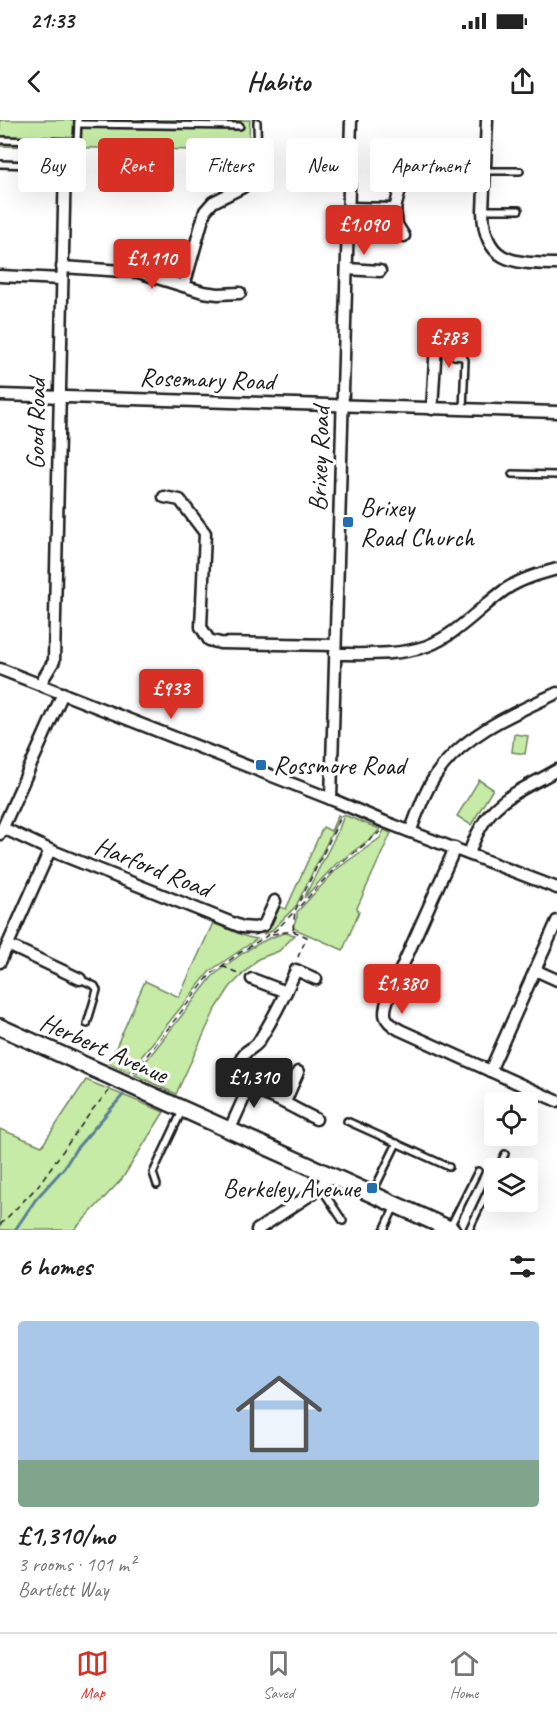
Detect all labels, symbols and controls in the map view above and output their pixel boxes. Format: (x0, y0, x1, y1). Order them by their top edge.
text: 21:33 (30, 7, 74, 35)
text: Habito (247, 64, 310, 98)
icon: back (18, 65, 51, 98)
icon: share (506, 65, 539, 98)
chip: Buy (18, 138, 86, 192)
chip: Rent (98, 138, 174, 192)
chip: Filters (186, 138, 274, 192)
chip: New (286, 138, 358, 192)
chip: Apartment (370, 138, 490, 192)
pin: £1,090 (315, 205, 413, 256)
text: £1,090 (340, 212, 388, 237)
pin: £1,110 (103, 239, 201, 290)
text: £1,110 (128, 246, 176, 271)
pin: £783 (413, 318, 485, 369)
text: £783 (431, 325, 467, 350)
street label: Rosemary Road (139, 360, 279, 398)
street label: Good Road (19, 374, 53, 470)
street label: Brixey Road (301, 402, 337, 512)
place label: Brixey Road Church (360, 491, 475, 554)
marker: Brixey Road Church (341, 515, 355, 529)
pin: £933 (135, 669, 207, 720)
text: £933 (153, 676, 189, 701)
place label: Rossmore Road (273, 749, 409, 782)
marker: Rossmore Road (254, 758, 268, 772)
street label: Harford Road (90, 829, 219, 907)
pin: £1,380 (353, 964, 451, 1015)
text: £1,380 (378, 971, 426, 996)
street label: Herbert Avenue (35, 1005, 174, 1091)
pin: £1,310 (205, 1058, 303, 1109)
text: £1,310 (230, 1065, 278, 1090)
map controls (484, 1092, 538, 1212)
button: locate (484, 1092, 538, 1146)
button: layers (484, 1158, 538, 1212)
place label: Berkeley Avenue (223, 1172, 362, 1205)
marker: Berkeley Avenue (365, 1181, 379, 1195)
text: 6 homes (18, 1250, 92, 1283)
icon: filters (506, 1250, 539, 1283)
icon: home (225, 1360, 333, 1468)
text: £1,310/mo (18, 1519, 115, 1552)
text: 3 rooms · 101 m² (18, 1552, 135, 1577)
text: Bartlett Way (18, 1577, 108, 1602)
tab: Map (76, 1647, 109, 1703)
tab: Saved (262, 1647, 295, 1703)
tab: Home (448, 1647, 481, 1703)

